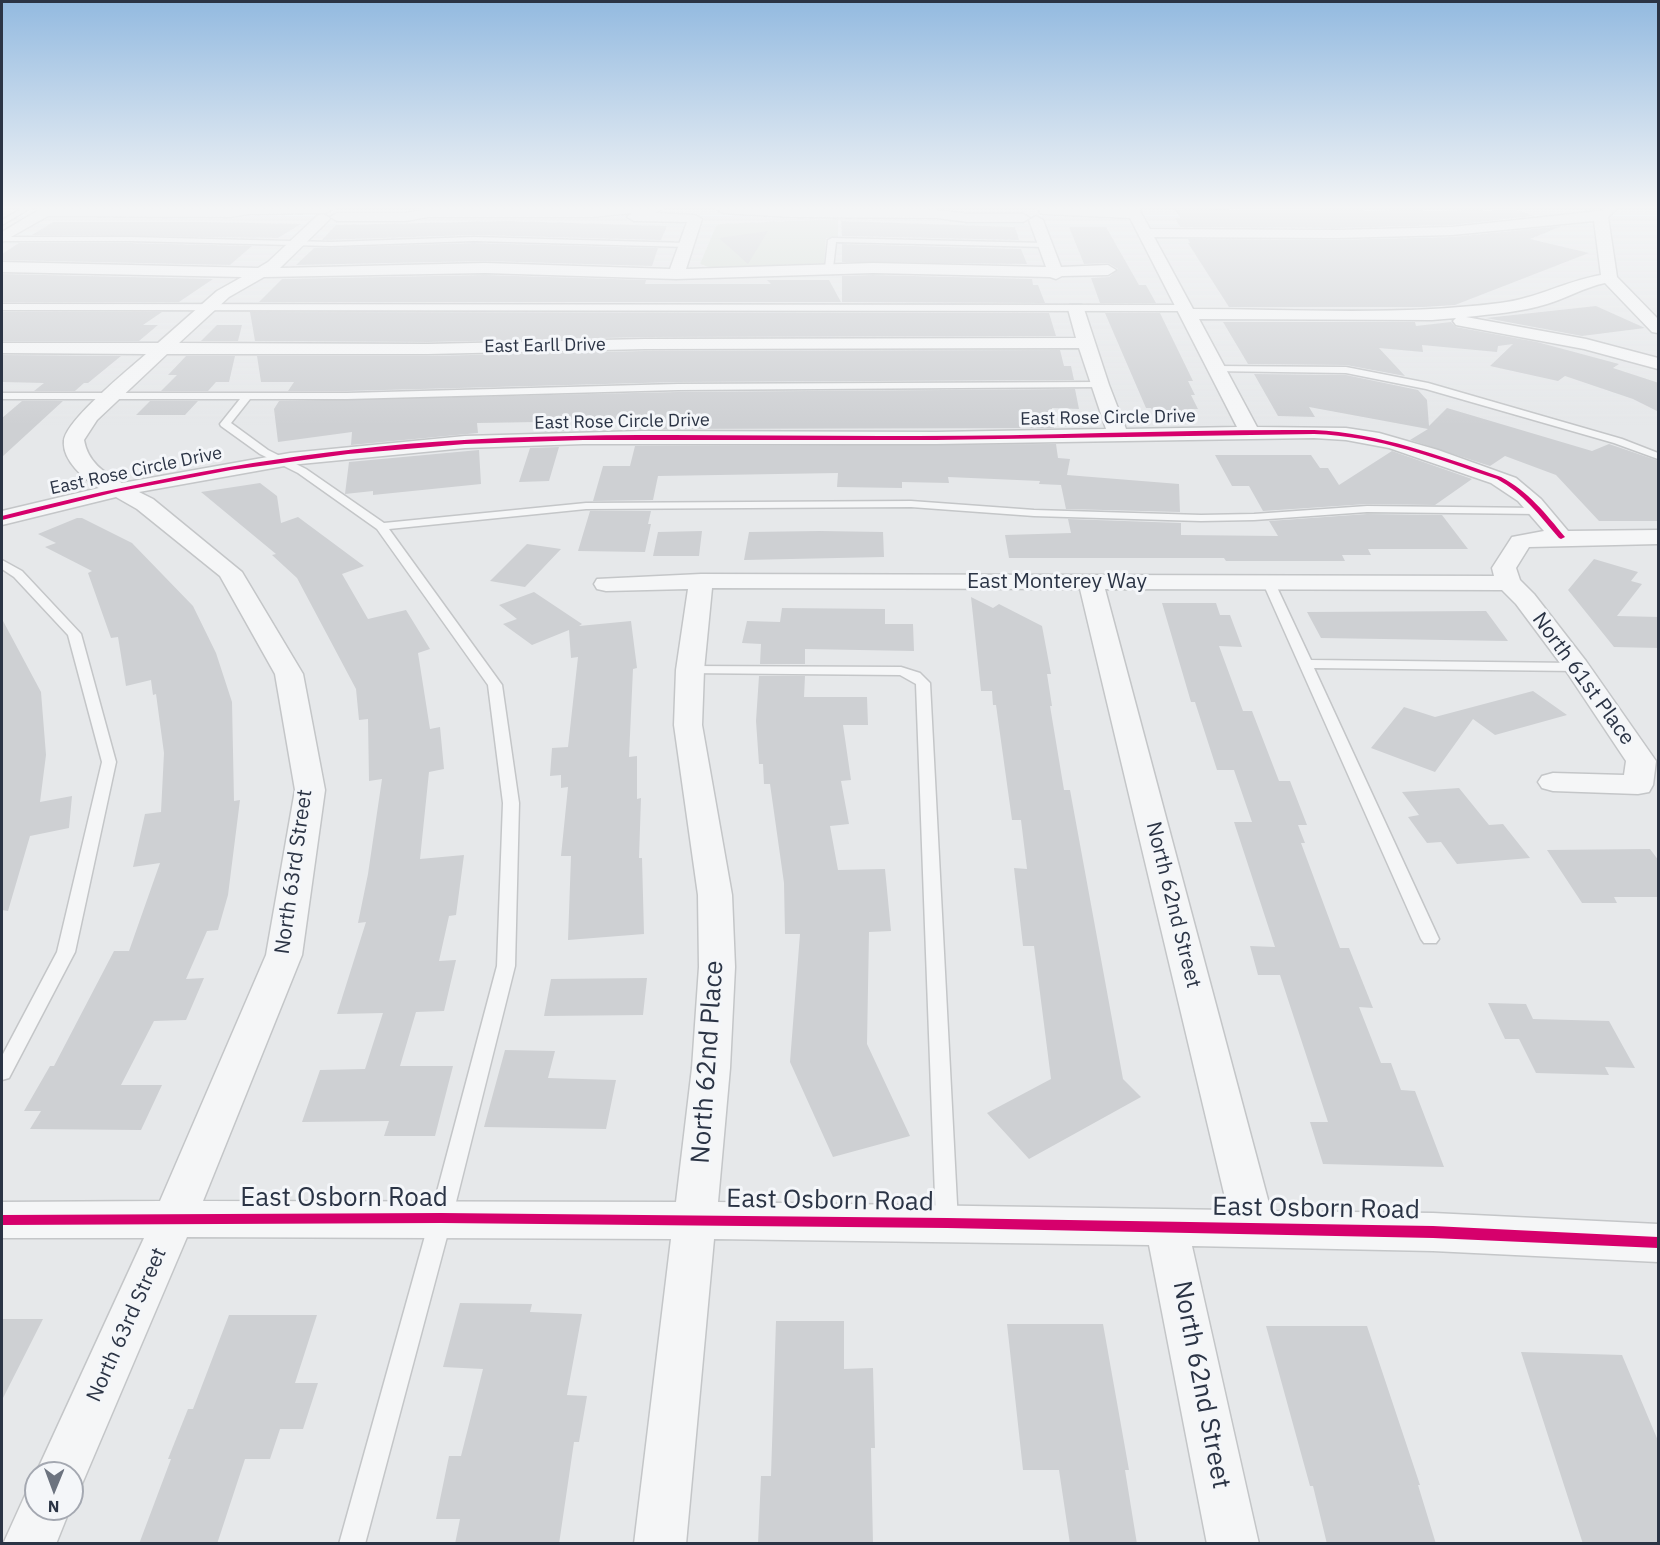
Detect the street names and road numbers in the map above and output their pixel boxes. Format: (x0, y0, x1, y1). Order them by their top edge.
street label: East Earll Drive (484, 334, 606, 358)
street label: East Rose Circle Drive (1020, 406, 1196, 430)
street label: East Rose Circle Drive (534, 410, 710, 434)
street label: East Rose Circle Drive (48, 442, 224, 500)
street label: East Monterey Way (967, 569, 1147, 595)
street label: North 61st Place (1526, 608, 1640, 750)
street label: North 63rd Street (270, 788, 318, 956)
street label: North 62nd Street (1140, 819, 1206, 991)
street label: North 62nd Place (685, 959, 731, 1165)
street label: East Osborn Road (240, 1182, 448, 1214)
street label: East Osborn Road (726, 1184, 934, 1218)
street label: East Osborn Road (1212, 1192, 1420, 1226)
street label: North 63rd Street (82, 1244, 172, 1406)
street label: North 62nd Street (1166, 1278, 1236, 1492)

